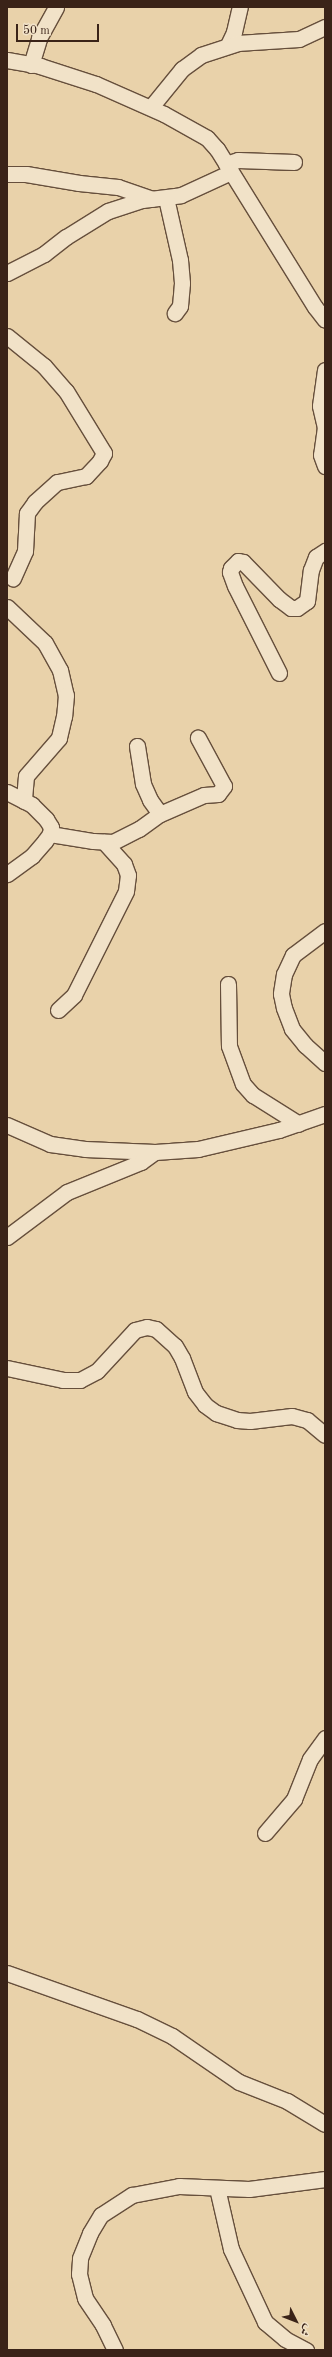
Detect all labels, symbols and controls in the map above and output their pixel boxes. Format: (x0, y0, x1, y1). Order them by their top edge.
scale bar (18, 16, 101, 42)
text: 50 m (23, 25, 50, 37)
north arrow (276, 2301, 316, 2341)
text: ش (298, 2322, 313, 2337)

